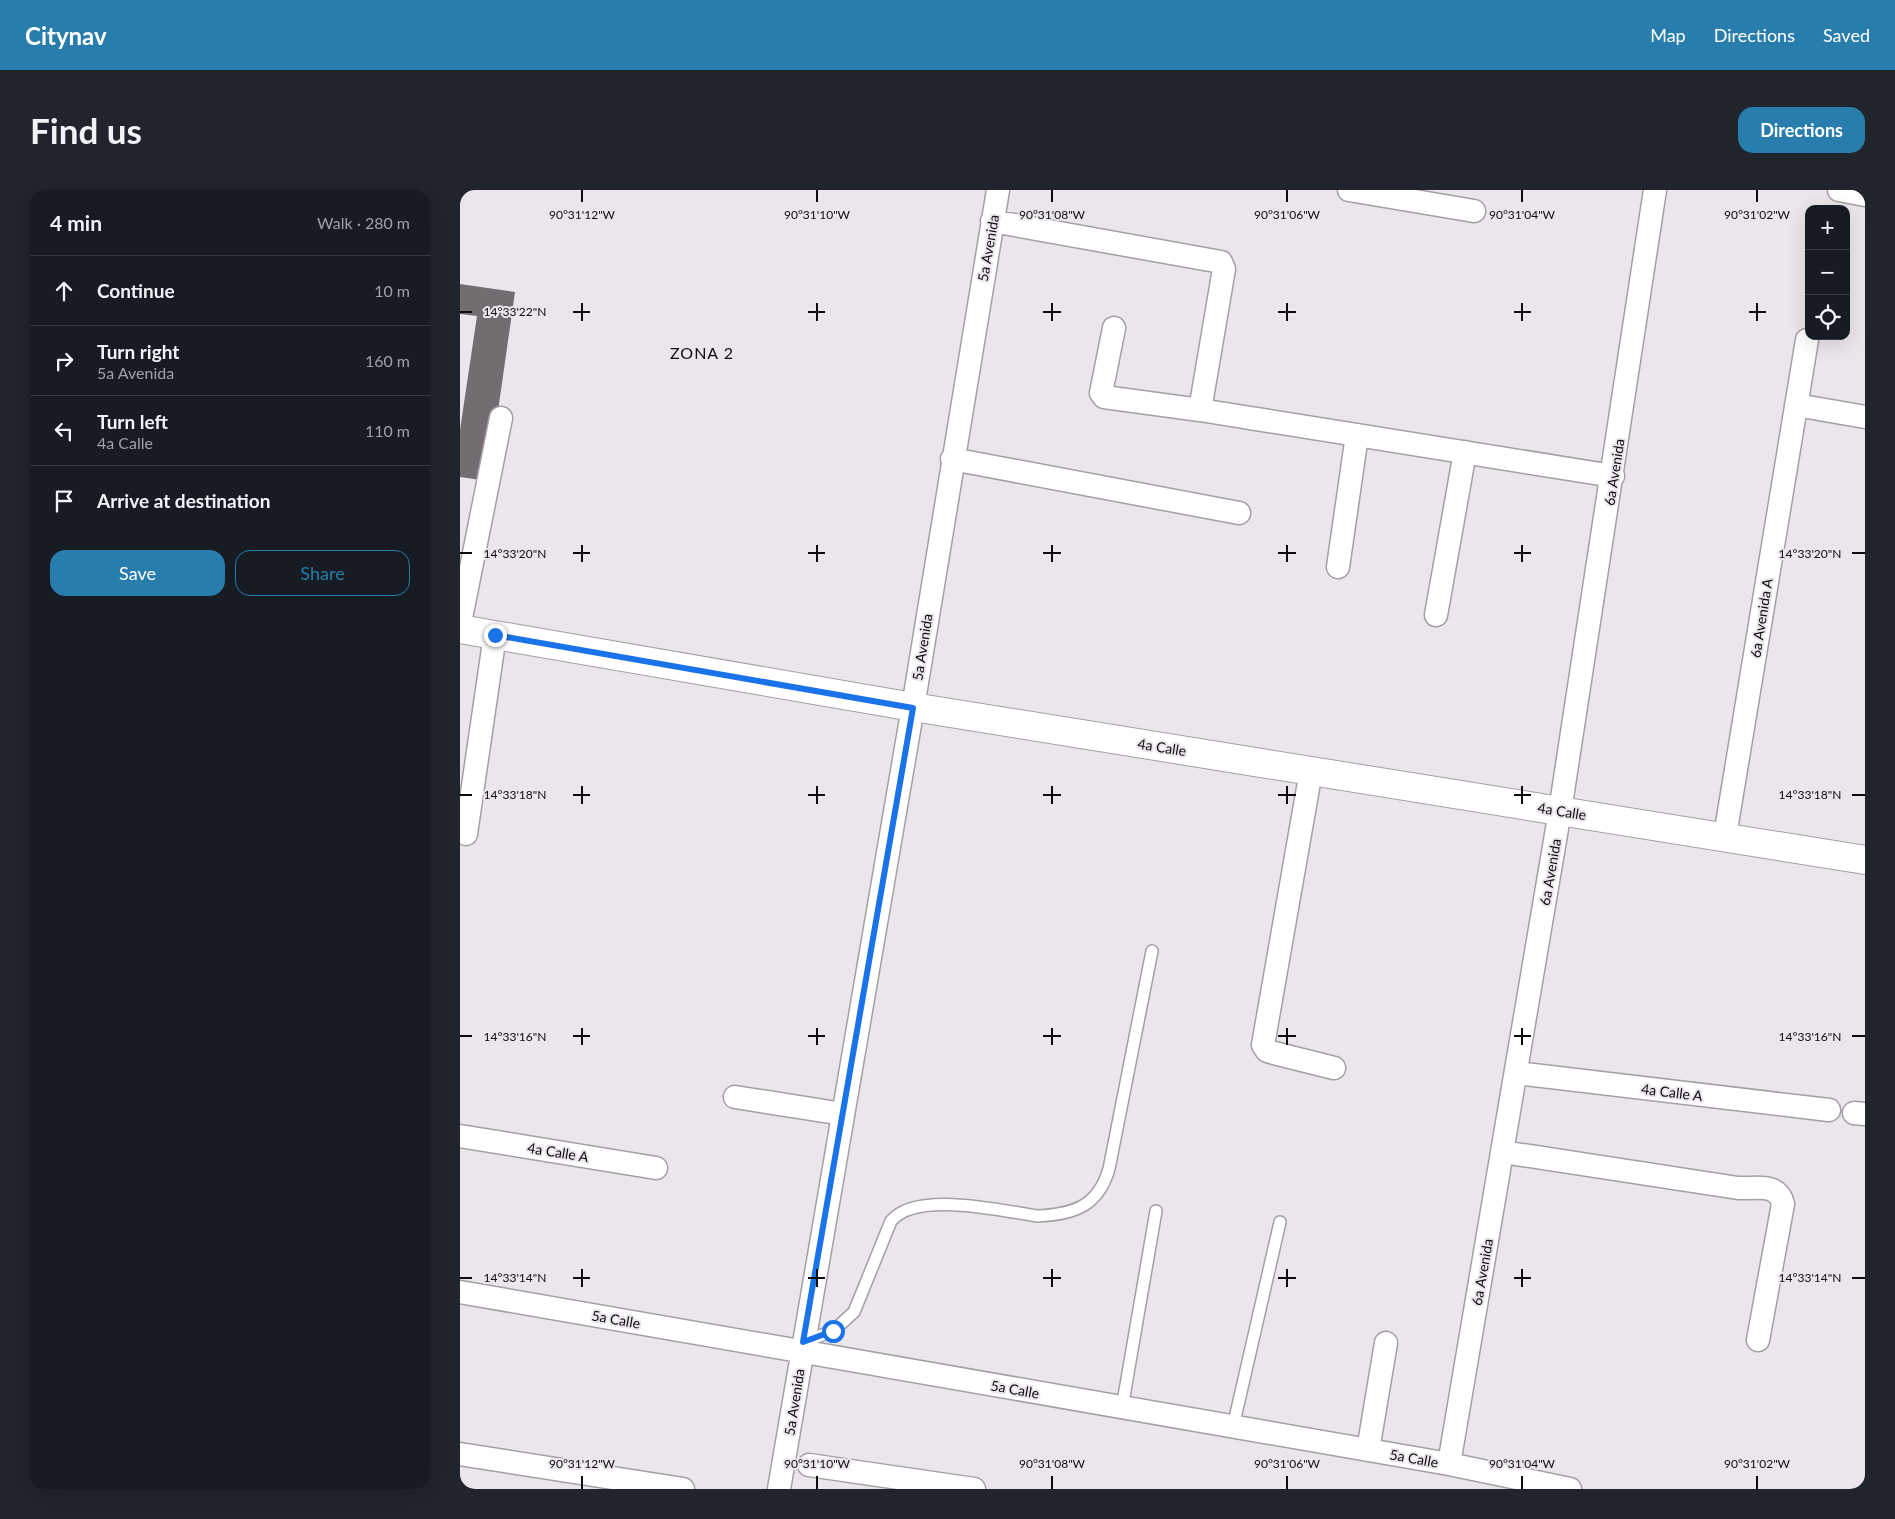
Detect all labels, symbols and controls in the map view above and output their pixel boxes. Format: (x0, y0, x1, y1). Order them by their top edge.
text: Citynav (25, 21, 107, 50)
text: Map (1650, 24, 1686, 46)
text: Directions (1714, 24, 1795, 46)
text: Saved (1823, 24, 1870, 46)
button: Directions (1738, 107, 1865, 153)
text: Find us (30, 109, 142, 151)
map controls (1805, 205, 1850, 340)
button: + (1805, 205, 1850, 250)
text: 90°31'12"W (549, 207, 616, 222)
text: 90°31'10"W (784, 207, 851, 222)
text: 90°31'08"W (1019, 207, 1086, 222)
text: 90°31'06"W (1254, 207, 1321, 222)
text: 90°31'04"W (1489, 207, 1556, 222)
text: 90°31'02"W (1724, 207, 1791, 222)
text: 4 min (50, 210, 102, 235)
text: Walk · 280 m (317, 213, 410, 232)
street label: 5a Avenida (974, 213, 1002, 283)
button: − (1805, 250, 1850, 295)
icon: ahead (50, 277, 78, 305)
text: Continue (97, 279, 175, 302)
text: 10 m (374, 281, 410, 300)
button: locate (1805, 295, 1850, 340)
text: 14°33'22"N (484, 304, 546, 319)
text: Turn right (97, 340, 179, 363)
district label: ZONA 2 (670, 343, 734, 362)
icon: right (50, 347, 78, 375)
text: 160 m (365, 351, 410, 370)
text: 5a Avenida (97, 363, 174, 382)
text: Turn left (97, 410, 168, 433)
icon: left (50, 417, 78, 445)
text: 110 m (365, 421, 410, 440)
text: 4a Calle (97, 433, 153, 452)
street label: 6a Avenida (1600, 437, 1628, 507)
icon: arrive (50, 487, 78, 515)
text: Arrive at destination (97, 489, 270, 512)
text: 14°33'20"N (484, 546, 546, 561)
text: 14°33'20"N (1779, 546, 1841, 561)
button: Save (50, 550, 225, 596)
button: Share (235, 550, 410, 596)
street label: 6a Avenida A (1746, 577, 1776, 659)
street label: 5a Avenida (908, 612, 936, 682)
route end (484, 624, 507, 647)
street label: 4a Calle (1136, 735, 1188, 759)
text: 14°33'18"N (484, 787, 546, 802)
text: 14°33'18"N (1779, 787, 1841, 802)
street label: 4a Calle (1536, 799, 1588, 823)
street label: 6a Avenida (1536, 837, 1564, 907)
text: 14°33'16"N (484, 1029, 546, 1044)
text: 14°33'16"N (1779, 1029, 1841, 1044)
street label: 4a Calle A (1640, 1080, 1704, 1104)
street label: 4a Calle A (526, 1139, 590, 1165)
street label: 6a Avenida (1468, 1237, 1496, 1307)
text: 14°33'14"N (484, 1270, 546, 1285)
text: 14°33'14"N (1779, 1270, 1841, 1285)
street label: 5a Calle (590, 1306, 642, 1332)
route start (822, 1320, 845, 1343)
street label: 5a Avenida (780, 1367, 808, 1437)
street label: 5a Calle (989, 1376, 1041, 1402)
street label: 5a Calle (1388, 1445, 1440, 1471)
text: 90°31'12"W (549, 1456, 616, 1471)
text: 90°31'10"W (784, 1456, 851, 1471)
text: 90°31'08"W (1019, 1456, 1086, 1471)
text: 90°31'06"W (1254, 1456, 1321, 1471)
text: 90°31'04"W (1489, 1456, 1556, 1471)
text: 90°31'02"W (1724, 1456, 1791, 1471)

